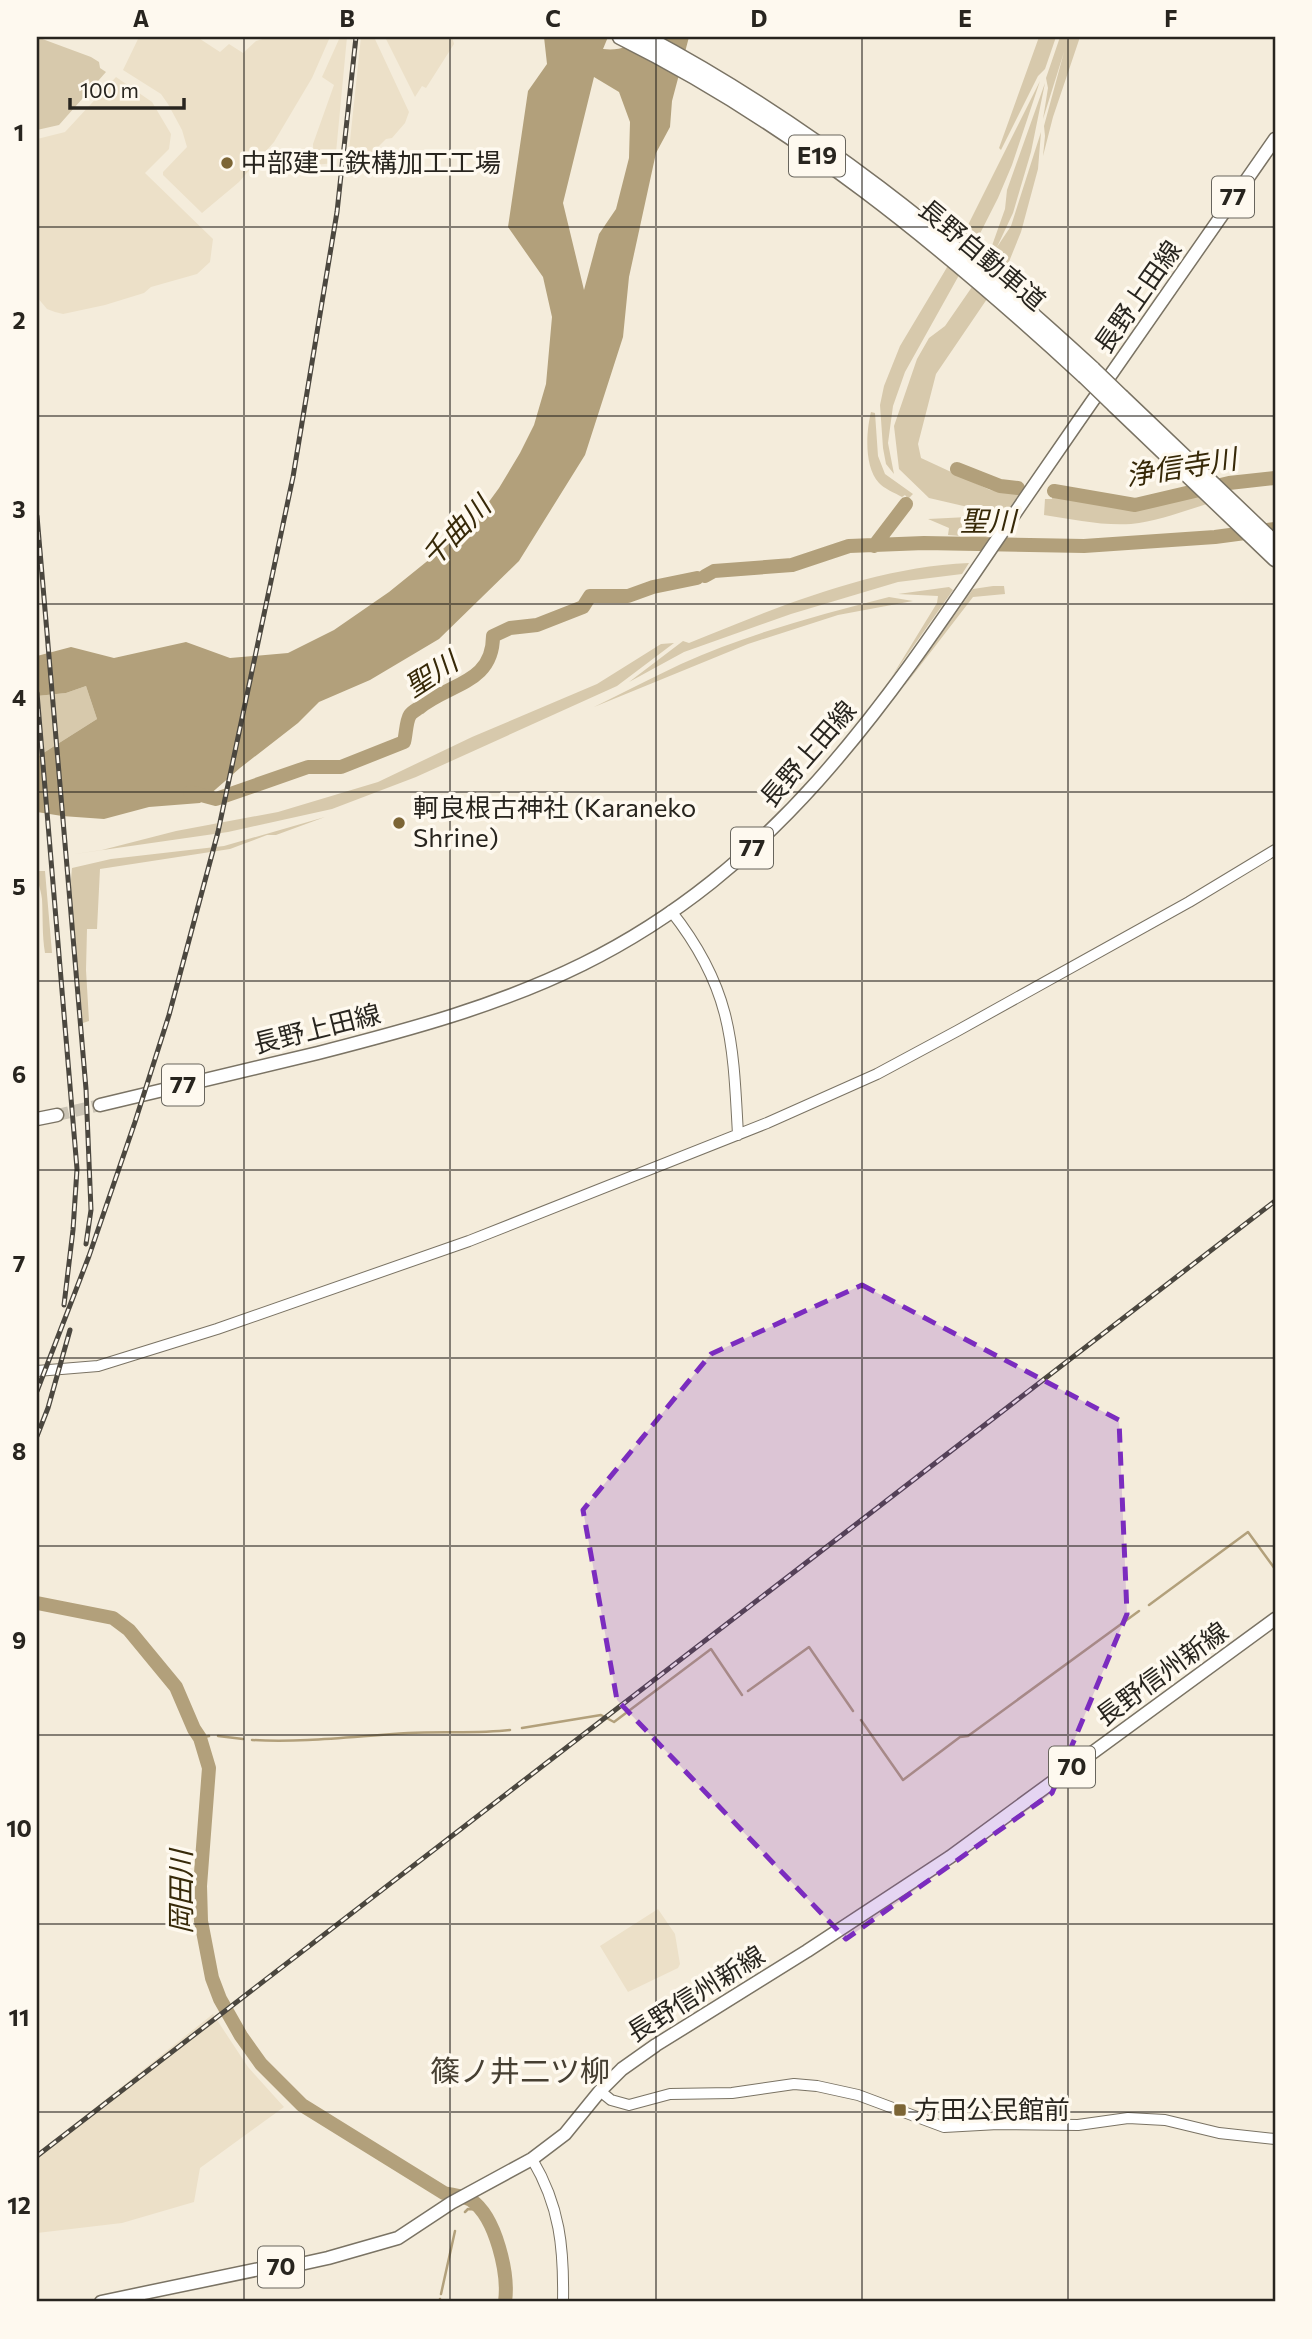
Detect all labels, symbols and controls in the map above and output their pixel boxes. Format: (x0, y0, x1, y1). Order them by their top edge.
text: A (133, 4, 150, 32)
text: B (339, 4, 355, 32)
text: C (545, 4, 561, 32)
text: D (751, 4, 768, 32)
text: E (958, 4, 972, 32)
text: F (1164, 4, 1178, 32)
scale bar (70, 66, 184, 110)
text: 100 m (80, 77, 139, 102)
text: 1 (14, 118, 24, 146)
road number: E19 (789, 136, 845, 176)
place label: 中部建工鉄構加工工場 (241, 146, 501, 177)
marker: 中部建工鉄構加工工場 (219, 155, 235, 171)
road number: 77 (1212, 176, 1254, 218)
street label: 長野自動車道 (913, 192, 1053, 316)
street label: 長野上田線 (1087, 234, 1187, 358)
text: 2 (12, 306, 26, 334)
water label: 浄信寺川 (1123, 440, 1242, 492)
water label: 千曲川 (414, 486, 499, 572)
text: 3 (12, 495, 26, 523)
water label: 聖川 (960, 503, 1019, 537)
water label: 聖川 (398, 642, 466, 703)
text: 4 (12, 683, 26, 711)
street label: 長野上田線 (753, 694, 861, 812)
place label: 軻良根古神社 (Karaneko Shrine) (413, 791, 696, 852)
marker: 軻良根古神社 (Karaneko Shrine) (391, 815, 407, 831)
road number: 77 (731, 828, 773, 868)
text: 5 (12, 872, 26, 900)
street label: 長野上田線 (250, 997, 383, 1058)
text: 6 (12, 1060, 26, 1088)
road number: 77 (162, 1064, 204, 1106)
text: 7 (13, 1249, 25, 1277)
text: 8 (12, 1437, 26, 1465)
street label: 長野信州新線 (1089, 1614, 1233, 1731)
text: 9 (12, 1626, 26, 1654)
road number: 70 (1049, 1746, 1095, 1787)
text: 10 (6, 1814, 32, 1842)
water label: 岡田川 (163, 1847, 197, 1934)
street label: 長野信州新線 (621, 1938, 770, 2047)
text: 11 (9, 2003, 29, 2031)
district label: 篠ノ井二ツ柳 (430, 2051, 610, 2088)
place label: 方田公民館前 (914, 2093, 1070, 2124)
marker: 方田公民館前 (892, 2102, 908, 2118)
text: 12 (7, 2191, 31, 2219)
road number: 70 (258, 2246, 304, 2288)

